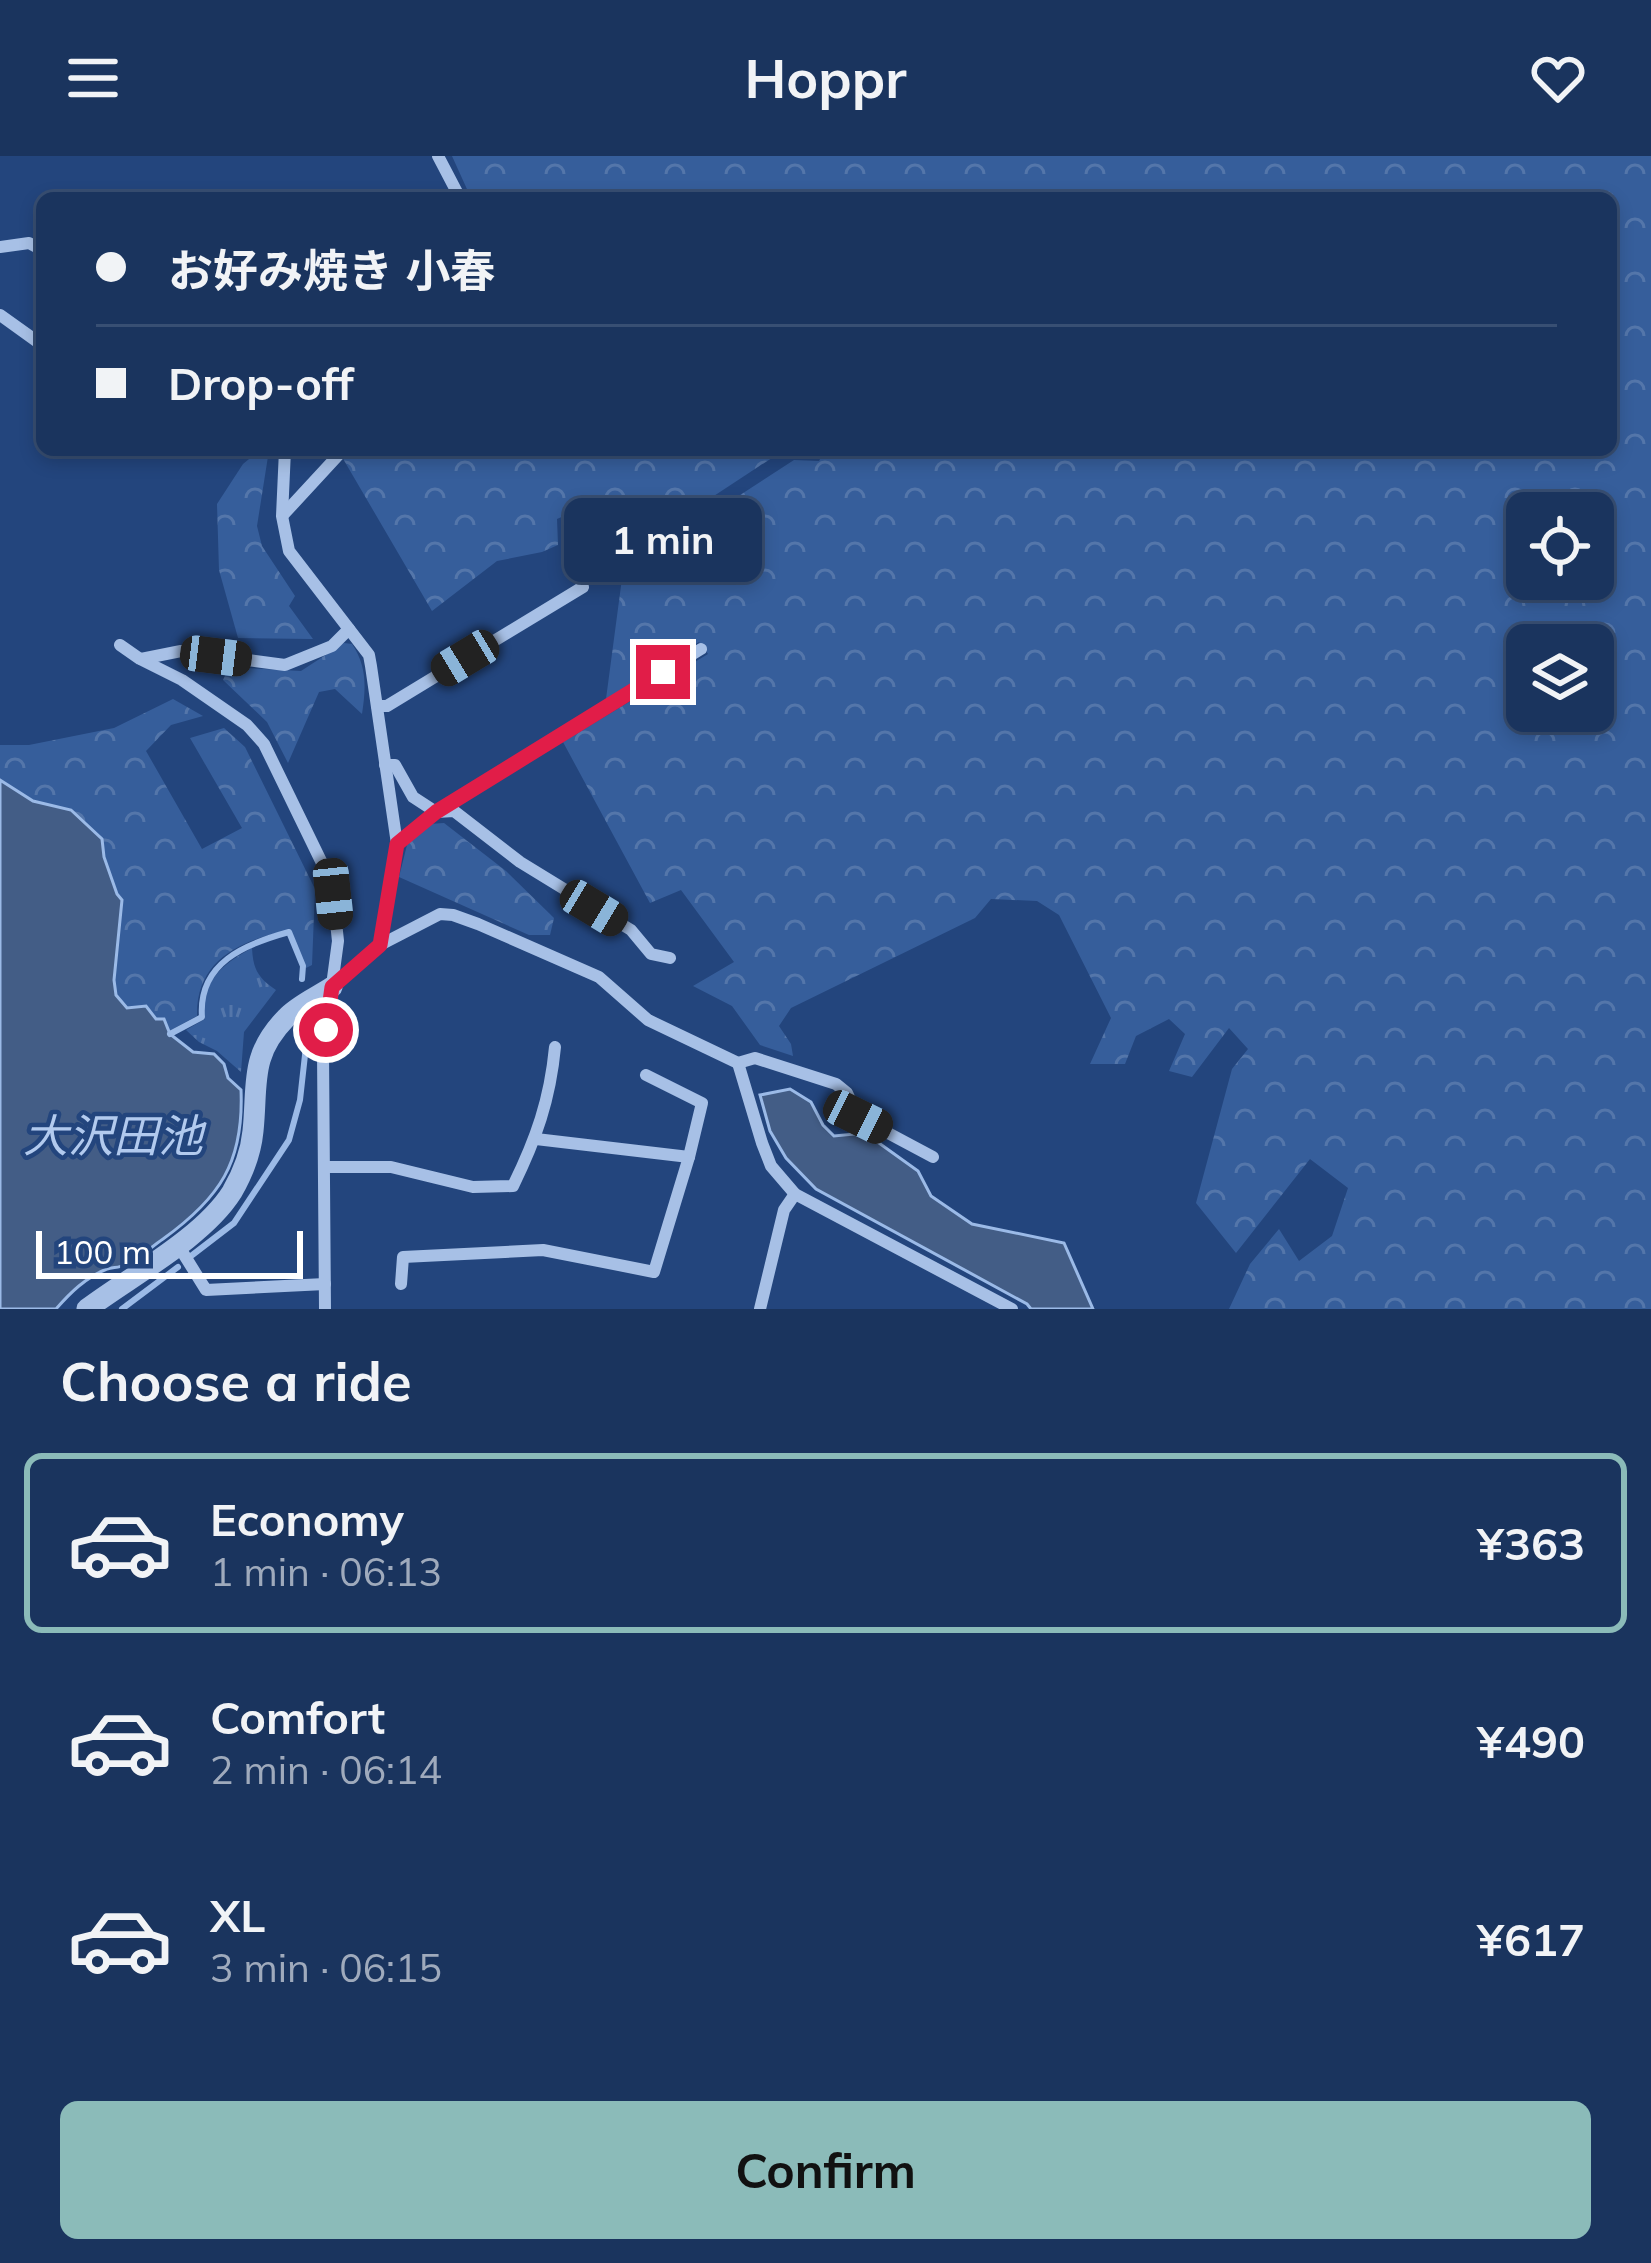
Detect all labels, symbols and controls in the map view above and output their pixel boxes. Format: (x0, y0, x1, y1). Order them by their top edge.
text: Hoppr (745, 44, 906, 112)
icon: menu (60, 45, 126, 111)
icon: heart (1525, 45, 1591, 111)
text: お好み焼き 小春 (168, 242, 495, 298)
text: Drop-off (168, 355, 354, 411)
map controls (1506, 492, 1614, 732)
button: locate (1506, 492, 1614, 600)
callout: 1 min (564, 498, 762, 582)
text: 1 min (612, 515, 714, 564)
car (425, 624, 505, 692)
button: layers (1506, 624, 1614, 732)
car (178, 634, 254, 678)
route end (636, 645, 690, 699)
car (311, 856, 355, 932)
car (554, 874, 634, 942)
route start (299, 1003, 353, 1057)
car (818, 1085, 898, 1149)
water label: 大沢田池 (23, 1107, 207, 1163)
scale bar (36, 1225, 303, 1278)
text: 100 m (54, 1231, 151, 1272)
text: Choose a ride (60, 1347, 412, 1415)
icon: car (66, 1489, 174, 1597)
text: Economy (210, 1491, 404, 1547)
text: ¥363 (1477, 1515, 1585, 1571)
text: 1 min · 06:13 (210, 1547, 442, 1596)
icon: car (66, 1687, 174, 1795)
text: Comfort (210, 1689, 385, 1745)
text: ¥490 (1477, 1713, 1585, 1769)
text: 2 min · 06:14 (210, 1745, 442, 1794)
icon: car (66, 1885, 174, 1993)
text: XL (210, 1887, 265, 1943)
text: ¥617 (1477, 1911, 1585, 1967)
text: 3 min · 06:15 (210, 1943, 442, 1992)
button: Confirm (60, 2101, 1591, 2239)

